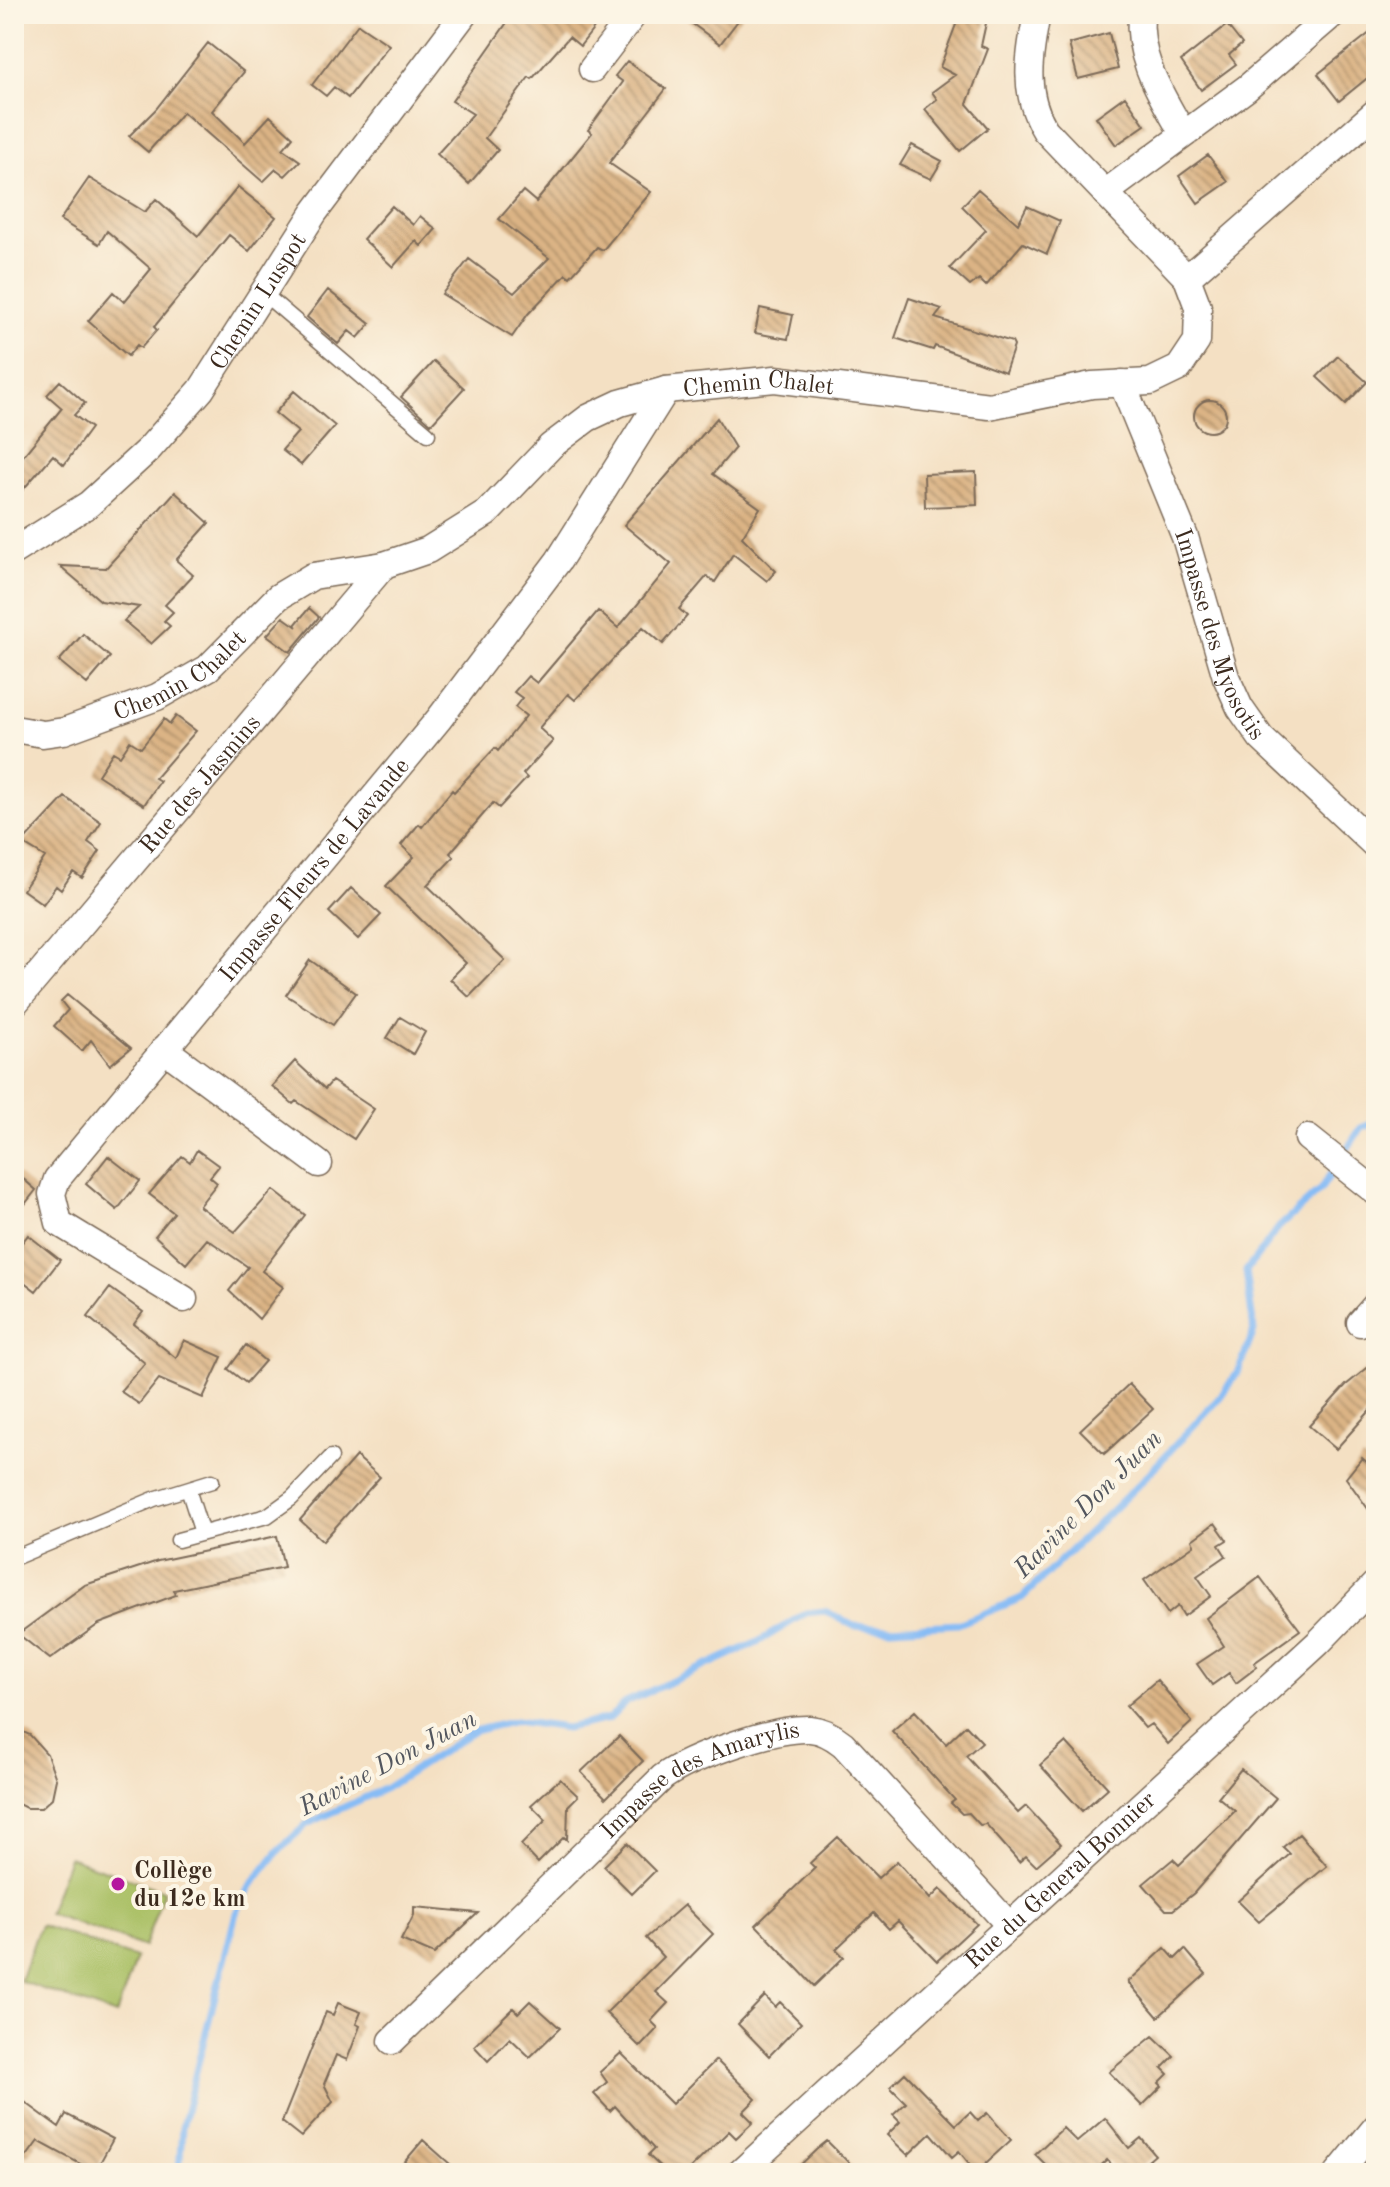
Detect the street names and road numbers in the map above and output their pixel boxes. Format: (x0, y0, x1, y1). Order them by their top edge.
street label: Chemin Luspot (207, 229, 312, 375)
street label: Chemin Chalet (682, 368, 835, 402)
street label: Impasse des Myosotis (1169, 526, 1269, 745)
street label: Chemin Chalet (110, 627, 252, 726)
street label: Rue des Jasmins (136, 711, 266, 859)
street label: Impasse Fleurs de Lavande (216, 754, 415, 987)
street label: Impasse des Amarylis (597, 1719, 801, 1844)
street label: Rue du General Bonnier (961, 1788, 1161, 1974)

